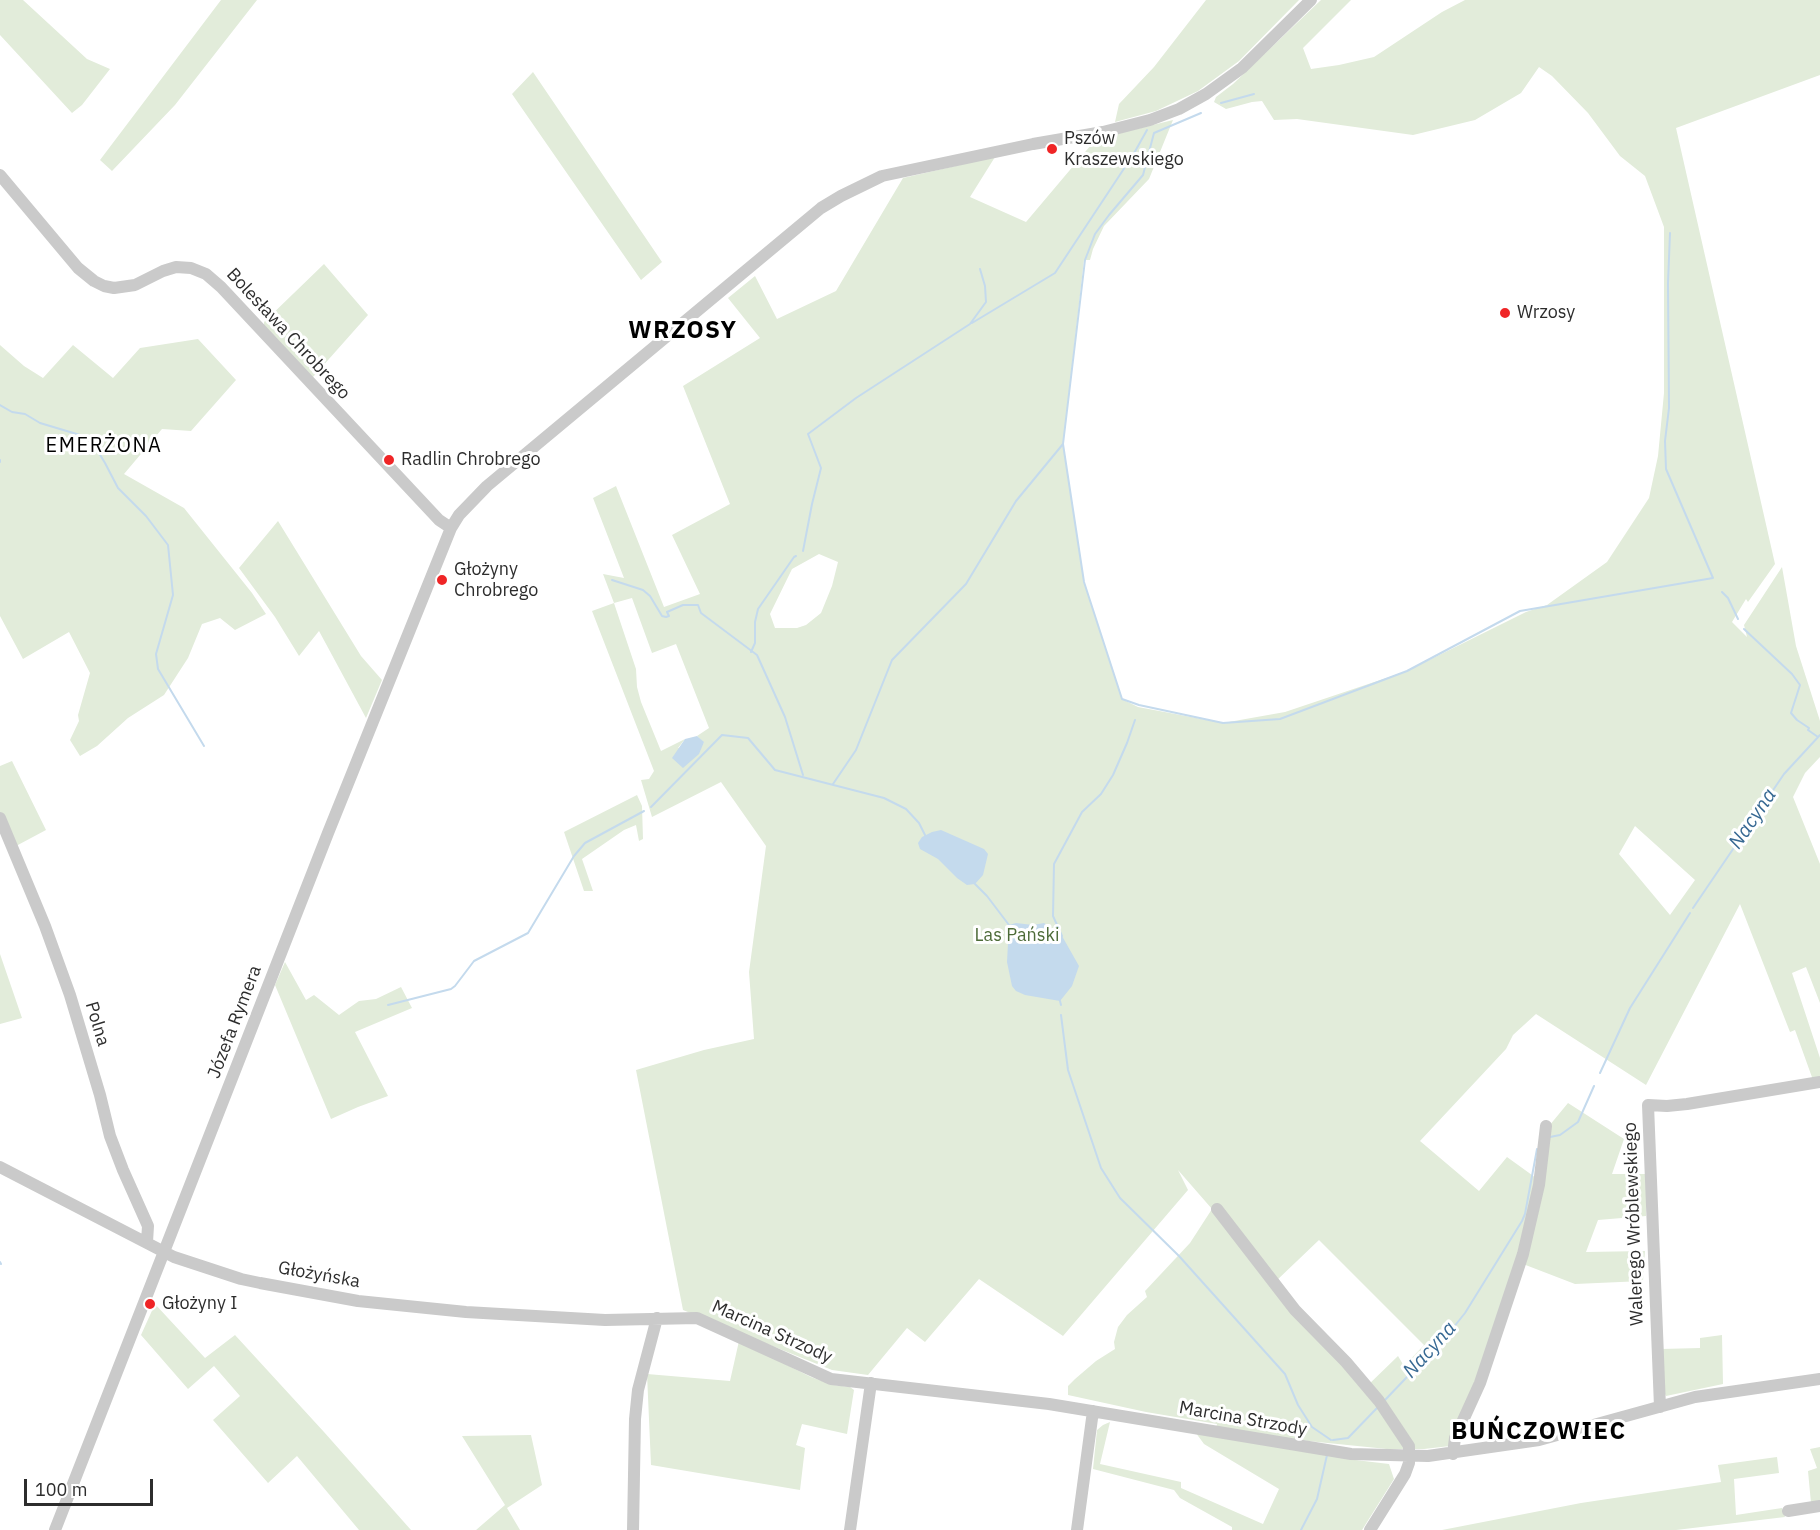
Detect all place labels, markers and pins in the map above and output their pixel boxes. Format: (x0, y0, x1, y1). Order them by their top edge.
place label: Pszów Kraszewskiego (1064, 128, 1184, 170)
marker: Pszów Kraszewskiego (1045, 142, 1059, 156)
place label: Wrzosy (1517, 302, 1575, 324)
marker: Wrzosy (1498, 306, 1512, 320)
place label: Radlin Chrobrego (401, 449, 541, 471)
marker: Radlin Chrobrego (382, 453, 396, 467)
place label: Głożyny Chrobrego (454, 559, 538, 602)
marker: Głożyny Chrobrego (435, 573, 449, 587)
place label: Głożyny I (162, 1293, 237, 1315)
marker: Głożyny I (143, 1297, 157, 1311)

